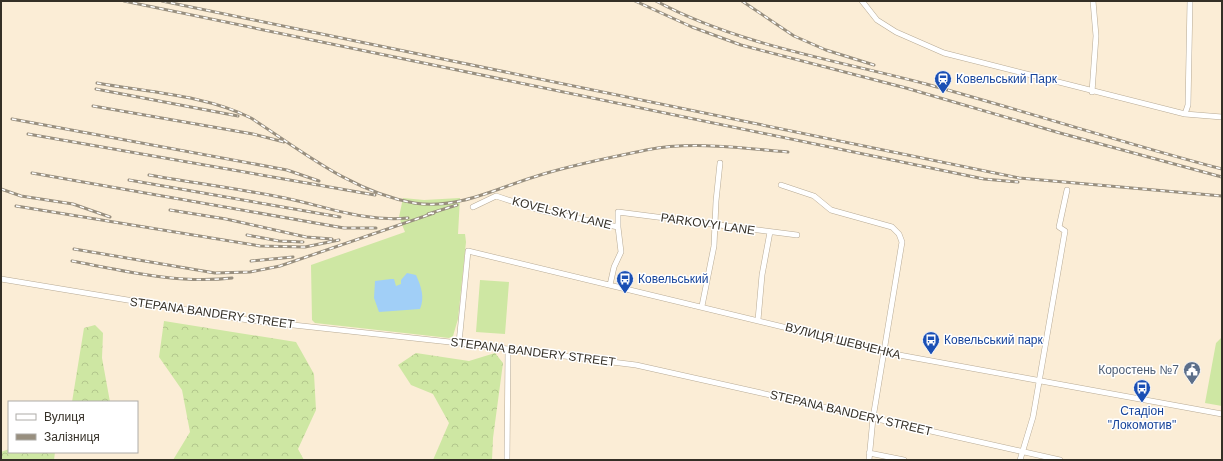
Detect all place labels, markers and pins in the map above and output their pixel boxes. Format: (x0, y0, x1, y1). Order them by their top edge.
station icon: Ковельський Парк (933, 69, 953, 94)
place label: Ковельський Парк (956, 72, 1058, 86)
bus stop icon: Ковельський (615, 269, 635, 294)
place label: Ковельський (638, 272, 708, 286)
bus stop icon: Ковельський парк (921, 330, 941, 355)
place label: Ковельський парк (944, 333, 1044, 347)
public building icon: Коростень №7 (1182, 360, 1202, 385)
place label: Коростень №7 (1098, 363, 1179, 377)
bus stop icon: Стадіон "Локомотив" (1132, 378, 1152, 403)
place label: Стадіон "Локомотив" (1108, 404, 1176, 432)

